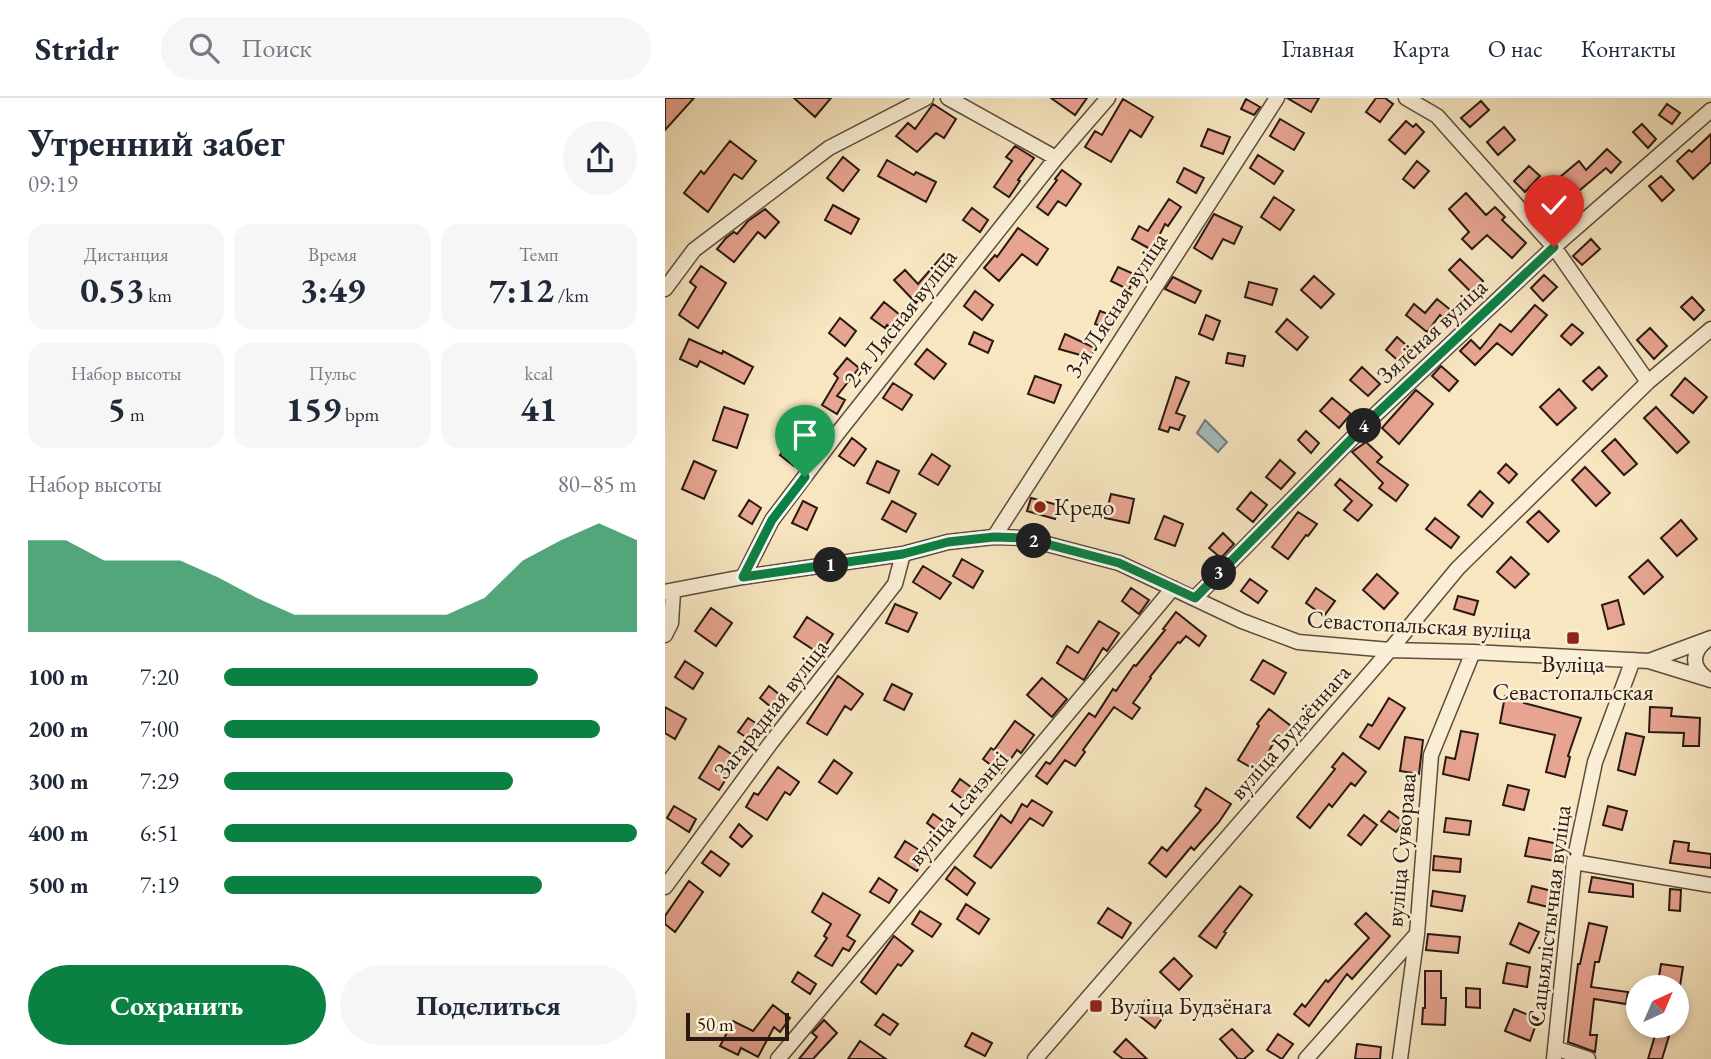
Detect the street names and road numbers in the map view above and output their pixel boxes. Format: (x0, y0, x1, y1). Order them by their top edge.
street label: 3-я Лясная вуліца (1057, 226, 1174, 383)
street label: 2-я Лясная вуліца (836, 242, 964, 393)
street label: Зялёная вуліца (1370, 271, 1494, 390)
street label: Севастопальская вуліца (1306, 603, 1533, 646)
street label: Загарадная вуліца (706, 632, 835, 785)
street label: вуліца Будзённага (1222, 657, 1357, 806)
street label: вуліца Ісачэнкі (900, 744, 1015, 872)
street label: вуліца Суворава (1378, 771, 1423, 928)
street label: Сацыялістычная вуліца (1520, 803, 1578, 1029)

